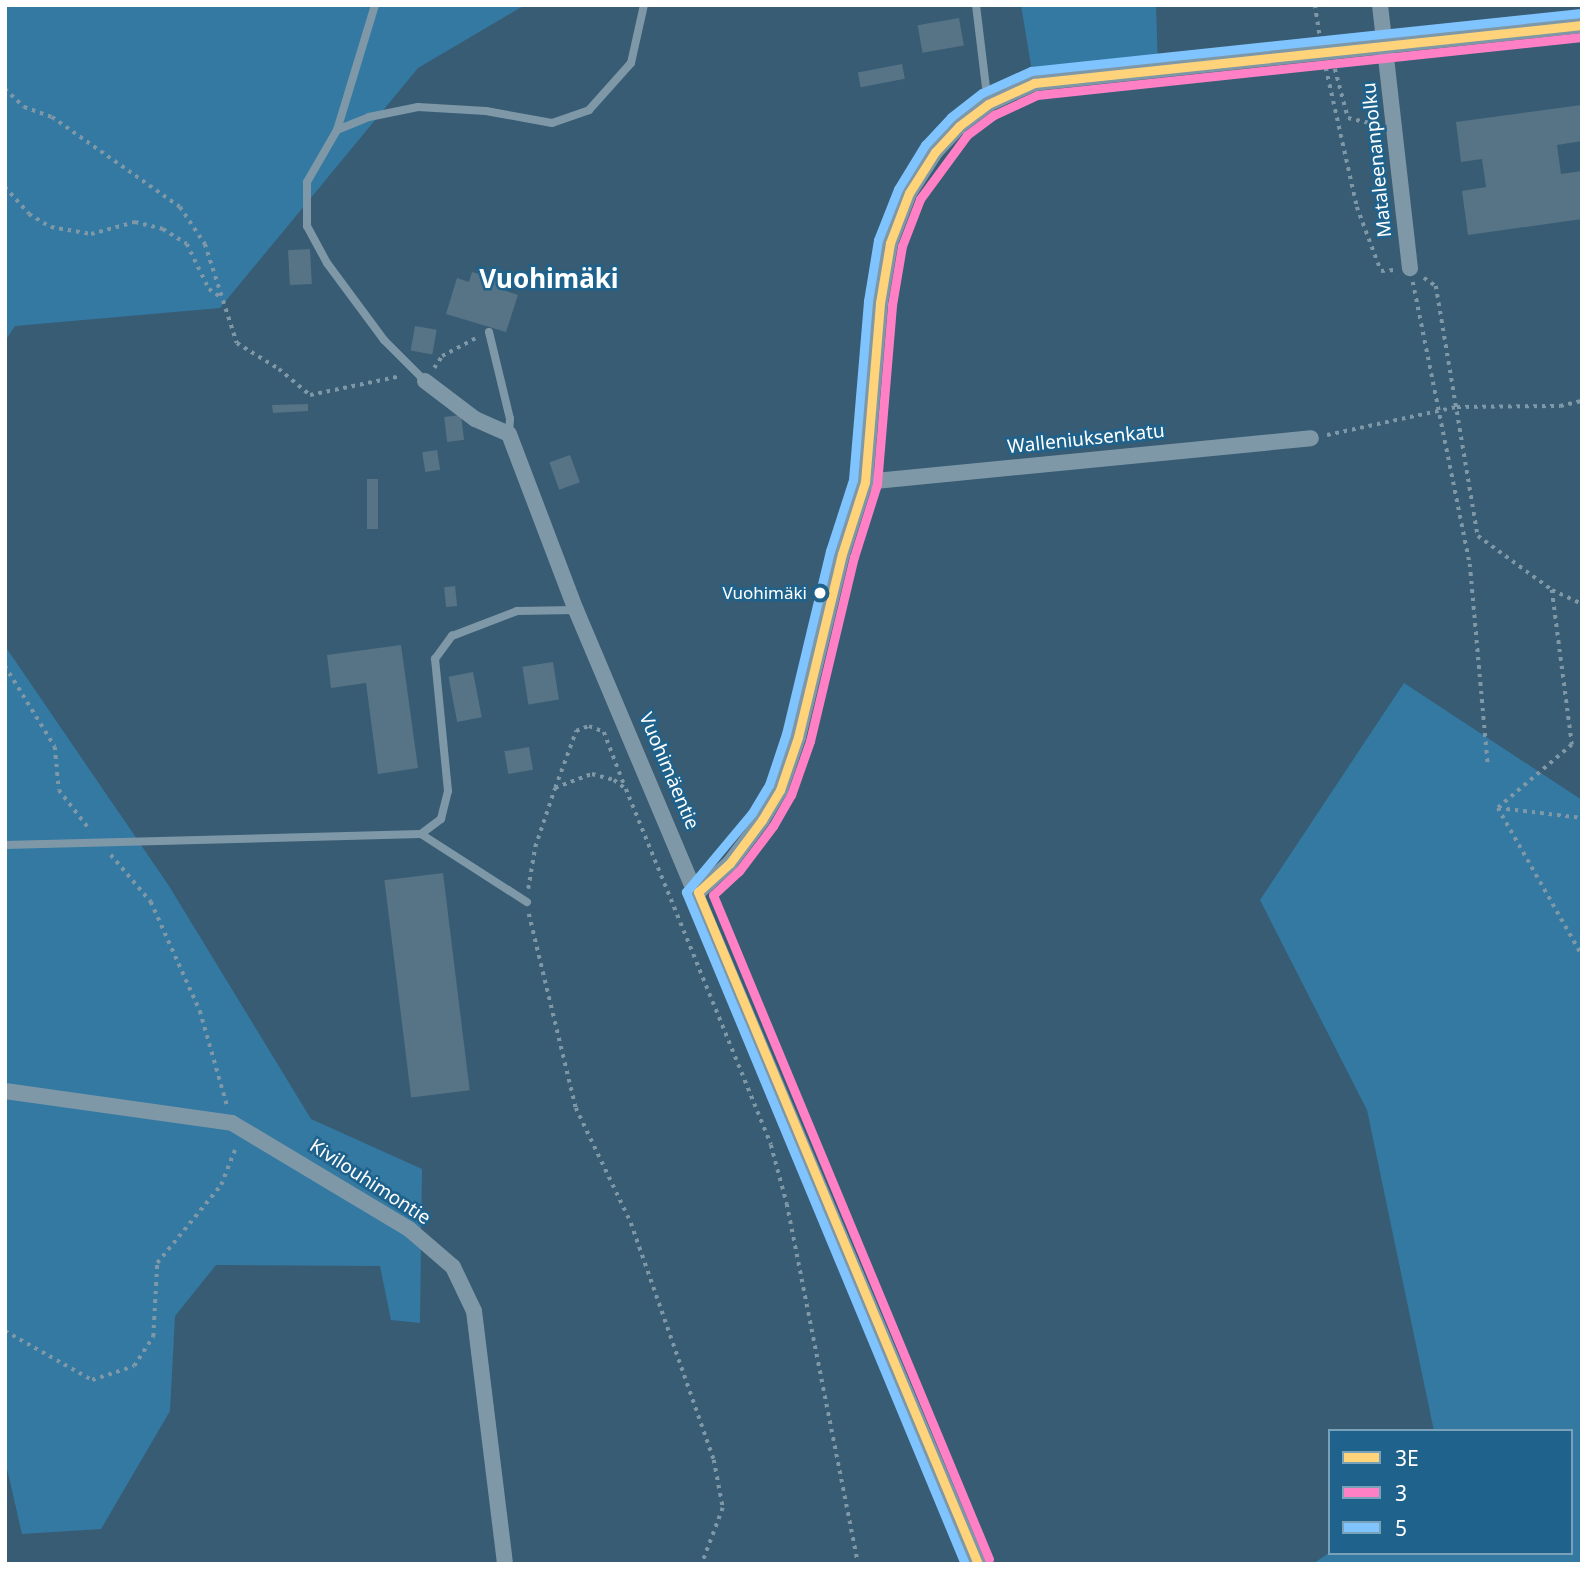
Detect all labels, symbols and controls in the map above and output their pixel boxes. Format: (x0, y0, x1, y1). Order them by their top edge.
street label: Mataleenanpolku (1358, 81, 1396, 239)
district label: Vuohimäki (479, 263, 619, 295)
street label: Walleniuksenkatu (1006, 419, 1166, 459)
place label: Vuohimäki (722, 583, 807, 603)
marker: Vuohimäki (813, 586, 827, 600)
street label: Vuohimäentie (634, 709, 704, 833)
street label: Kivilouhimontie (305, 1134, 435, 1230)
legend (1328, 1429, 1573, 1555)
text: 3E (1395, 1444, 1419, 1472)
text: 3 (1395, 1479, 1407, 1507)
text: 5 (1395, 1514, 1407, 1542)

